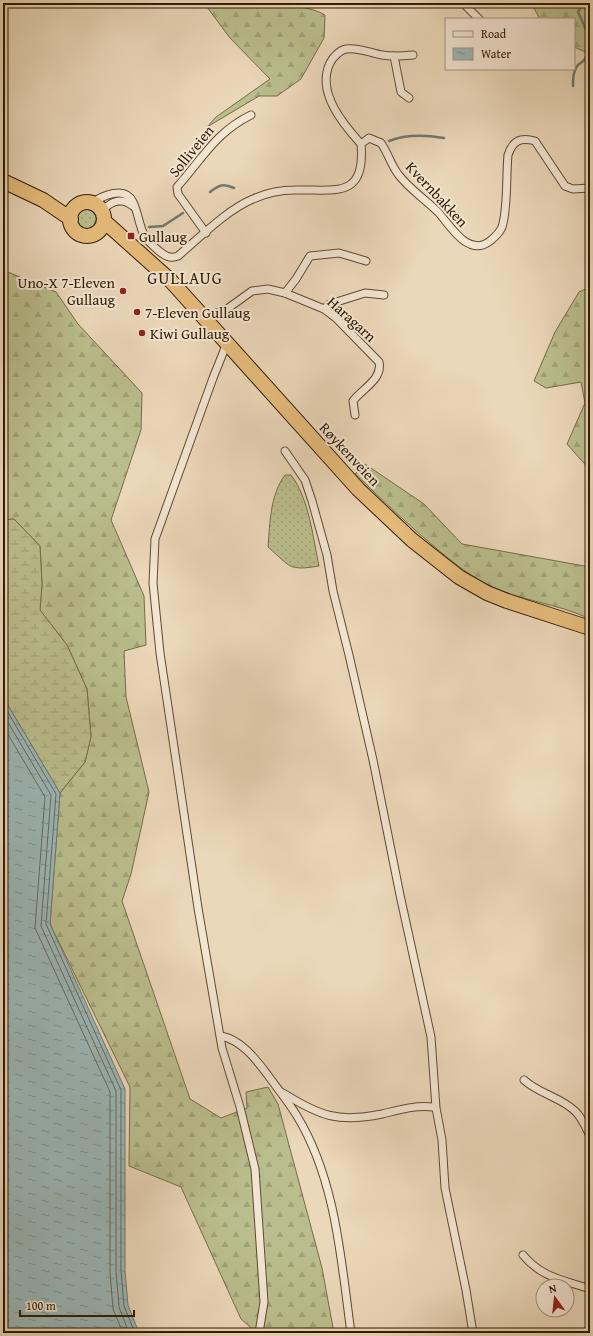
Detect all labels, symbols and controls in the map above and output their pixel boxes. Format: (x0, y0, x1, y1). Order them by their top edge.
legend (445, 18, 575, 70)
text: Road (481, 25, 507, 42)
text: Water (481, 45, 511, 62)
street label: Solliveien (164, 120, 219, 181)
street label: Kvernbakken (401, 157, 473, 232)
place label: Gullaug (139, 226, 188, 247)
marker: Gullaug (126, 231, 136, 241)
district label: GULLAUG (147, 265, 223, 290)
place label: Uno-X 7-Eleven Gullaug (18, 272, 116, 310)
marker: Uno-X 7-Eleven Gullaug (118, 286, 128, 296)
street label: Haragarn (323, 291, 381, 347)
place label: 7-Eleven Gullaug (145, 302, 251, 323)
marker: 7-Eleven Gullaug (132, 307, 142, 317)
place label: Kiwi Gullaug (150, 323, 230, 344)
marker: Kiwi Gullaug (137, 328, 147, 338)
street label: Røykenveien (315, 417, 385, 491)
north arrow (535, 1278, 575, 1318)
text: N (547, 1279, 559, 1297)
scale bar (20, 1292, 134, 1318)
text: 100 m (26, 1297, 56, 1314)

